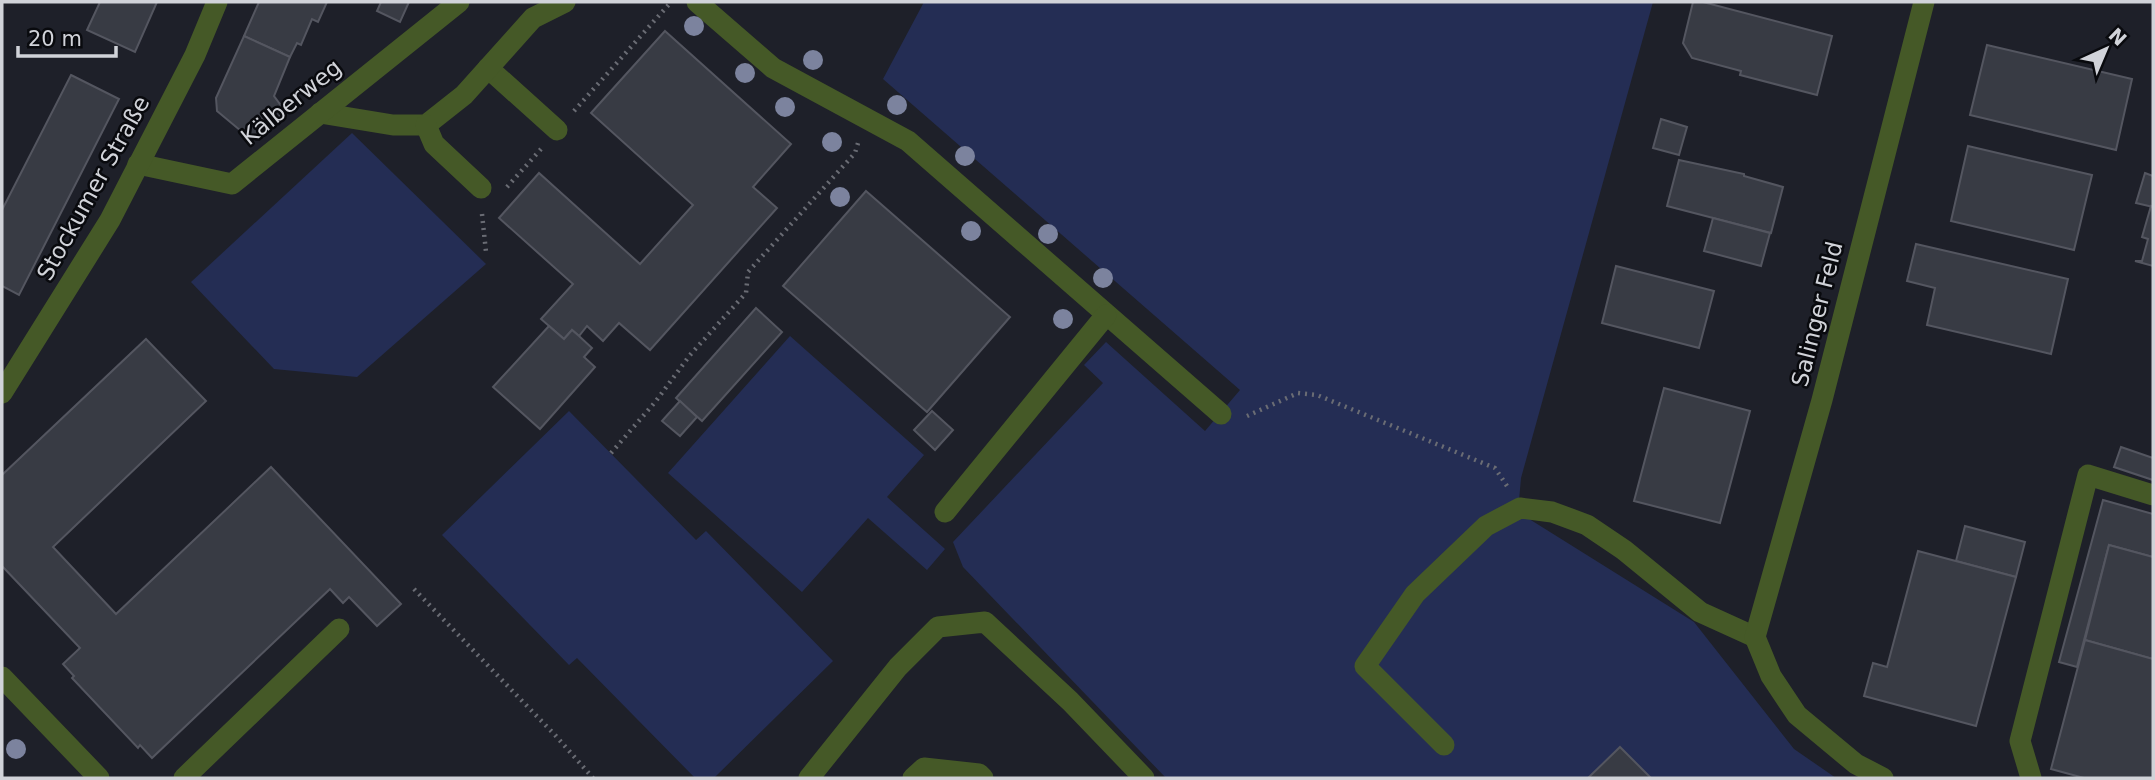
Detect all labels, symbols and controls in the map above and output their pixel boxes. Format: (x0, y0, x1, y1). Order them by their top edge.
scale bar (18, 14, 116, 58)
north arrow (2071, 14, 2141, 84)
text: N (2104, 23, 2131, 50)
text: 20 m (28, 27, 82, 51)
street label: Kälberweg (236, 54, 346, 150)
street label: Stockumer Straße (32, 91, 154, 285)
street label: Salinger Feld (1786, 239, 1848, 389)

